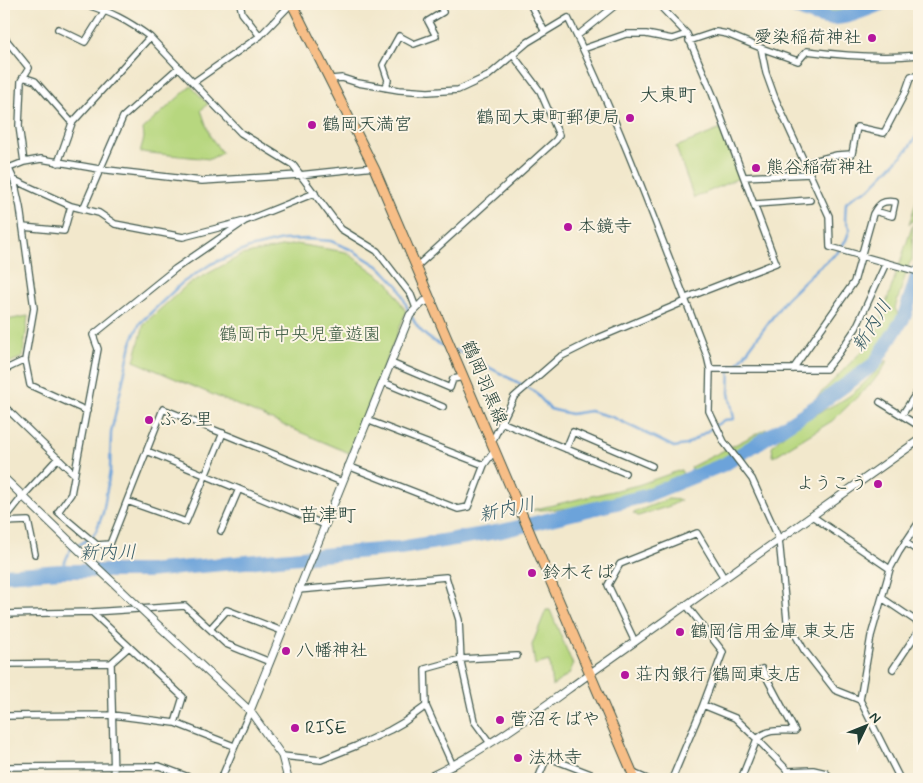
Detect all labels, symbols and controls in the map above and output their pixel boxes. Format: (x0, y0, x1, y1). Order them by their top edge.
place label: 愛染稲荷神社 (754, 26, 862, 50)
marker: 愛染稲荷神社 (866, 32, 878, 44)
district label: 大東町 (639, 83, 697, 108)
place label: 鶴岡大東町郵便局 (476, 106, 620, 130)
marker: 鶴岡大東町郵便局 (624, 112, 636, 124)
place label: 鶴岡天満宮 (322, 113, 412, 137)
marker: 鶴岡天満宮 (306, 119, 318, 131)
place label: 熊谷稲荷神社 (766, 156, 874, 180)
marker: 熊谷稲荷神社 (750, 162, 762, 174)
place label: 本鏡寺 (578, 215, 632, 239)
marker: 本鏡寺 (562, 221, 574, 233)
water label: 新内川 (846, 295, 898, 357)
park label: 鶴岡市中央児童遊園 (219, 323, 381, 347)
street label: 鶴岡羽黒線 (455, 337, 513, 429)
place label: ふる里 (159, 408, 213, 432)
marker: ふる里 (143, 414, 155, 426)
place label: ようこう (796, 472, 868, 496)
marker: ようこう (872, 478, 884, 490)
water label: 新内川 (477, 492, 537, 528)
district label: 苗津町 (299, 503, 357, 528)
water label: 新内川 (79, 540, 137, 566)
place label: 鈴木そば (542, 561, 614, 585)
marker: 鈴木そば (526, 567, 538, 579)
place label: 鶴岡信用金庫 東支店 (690, 620, 857, 644)
marker: 鶴岡信用金庫 東支店 (674, 626, 686, 638)
place label: 八幡神社 (296, 639, 368, 663)
marker: 八幡神社 (280, 645, 292, 657)
place label: 荘内銀行 鶴岡東支店 (635, 663, 802, 687)
marker: 荘内銀行 鶴岡東支店 (619, 669, 631, 681)
north arrow (840, 700, 890, 750)
place label: 菅沼そばや (510, 708, 600, 732)
text: N (865, 708, 885, 727)
marker: 菅沼そばや (494, 714, 506, 726)
place label: RISE (305, 716, 347, 740)
marker: RISE (289, 722, 301, 734)
place label: 法林寺 (528, 746, 582, 770)
marker: 法林寺 (512, 752, 524, 764)

